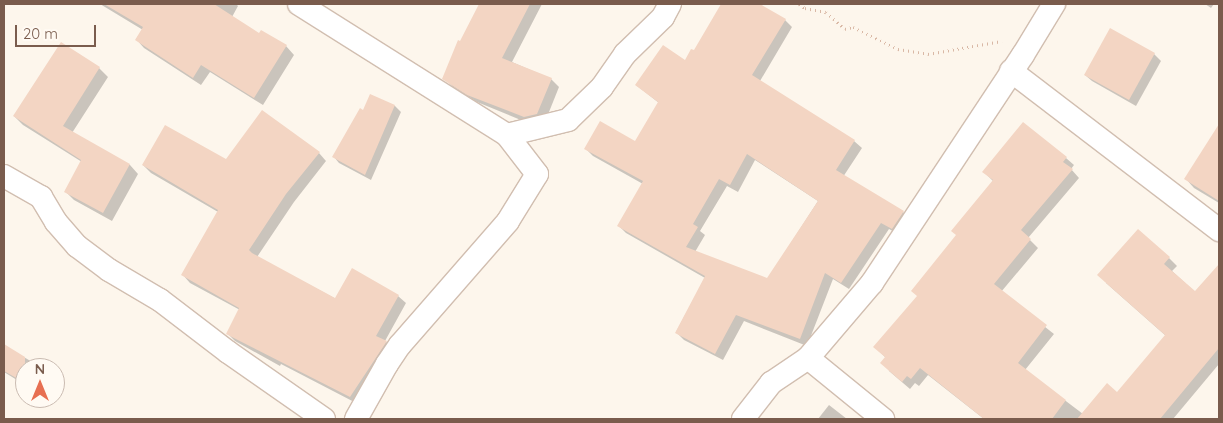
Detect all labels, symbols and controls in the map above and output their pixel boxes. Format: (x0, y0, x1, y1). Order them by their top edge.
scale bar (18, 15, 99, 47)
text: 20 m (23, 24, 58, 43)
north arrow (15, 358, 65, 408)
text: N (35, 360, 45, 378)

